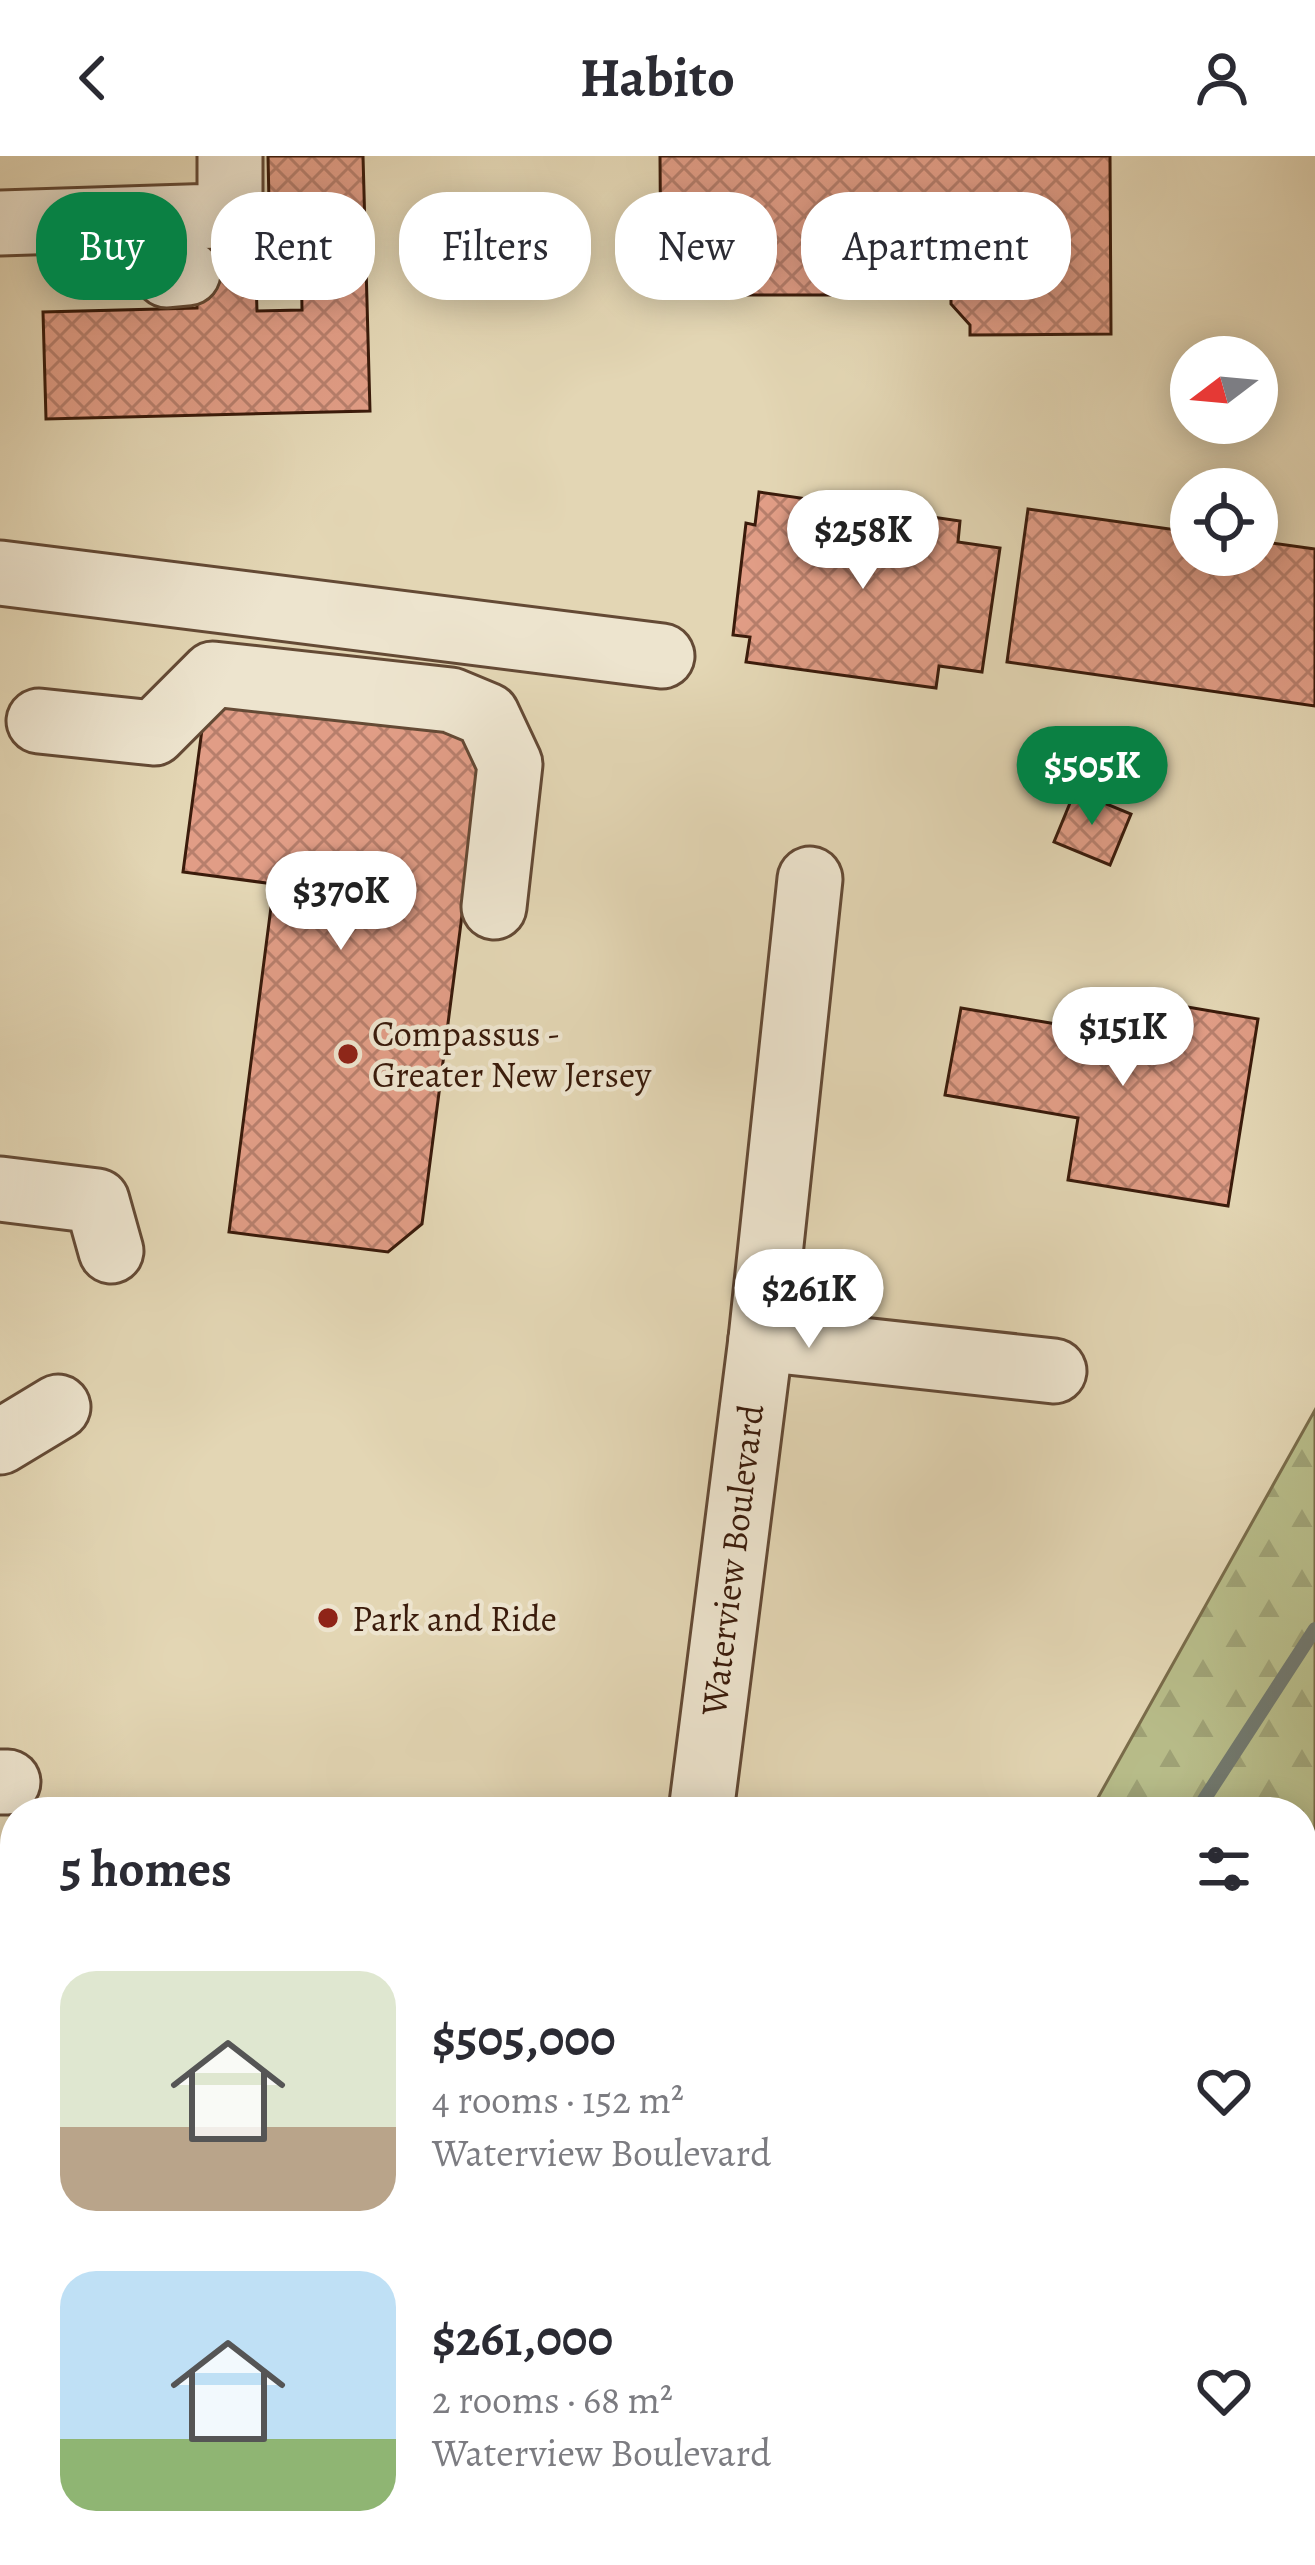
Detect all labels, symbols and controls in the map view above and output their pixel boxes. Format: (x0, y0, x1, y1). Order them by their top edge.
text: Habito (580, 41, 735, 115)
icon: back (60, 45, 126, 111)
icon: person (1189, 45, 1255, 111)
chip: Buy (36, 192, 187, 300)
chip: Rent (211, 192, 375, 300)
chip: Filters (399, 192, 591, 300)
chip: New (615, 192, 777, 300)
chip: Apartment (801, 192, 1071, 300)
north arrow (1170, 336, 1278, 444)
map controls (1170, 336, 1278, 576)
button: locate (1170, 468, 1278, 576)
pin: $258K (779, 490, 947, 592)
text: $258K (814, 502, 912, 555)
pin: $505K (1008, 726, 1176, 828)
text: $505K (1044, 738, 1140, 791)
pin: $370K (257, 851, 425, 953)
text: $370K (293, 863, 389, 916)
pin: $151K (1039, 987, 1207, 1089)
text: $151K (1079, 999, 1167, 1052)
place label: Compassus - Greater New Jersey (372, 1009, 652, 1099)
marker: Compassus - Greater New Jersey (335, 1041, 361, 1067)
pin: $261K (725, 1249, 893, 1351)
text: $261K (762, 1261, 856, 1314)
street label: Waterview Boulevard (688, 1401, 775, 1719)
place label: Park and Ride (352, 1594, 557, 1643)
marker: Park and Ride (315, 1605, 341, 1631)
text: 5 homes (60, 1834, 232, 1904)
icon: filters (1191, 1836, 1257, 1902)
text: $505,000 (432, 2003, 616, 2073)
icon: home (156, 2019, 300, 2163)
icon: heart (1191, 2058, 1257, 2124)
text: 4 rooms · 152 m² (432, 2073, 684, 2126)
text: Waterview Boulevard (432, 2126, 771, 2179)
text: $261,000 (432, 2303, 613, 2373)
icon: home (156, 2319, 300, 2463)
icon: heart (1191, 2358, 1257, 2424)
text: 2 rooms · 68 m² (432, 2373, 673, 2426)
text: Waterview Boulevard (432, 2426, 771, 2479)

